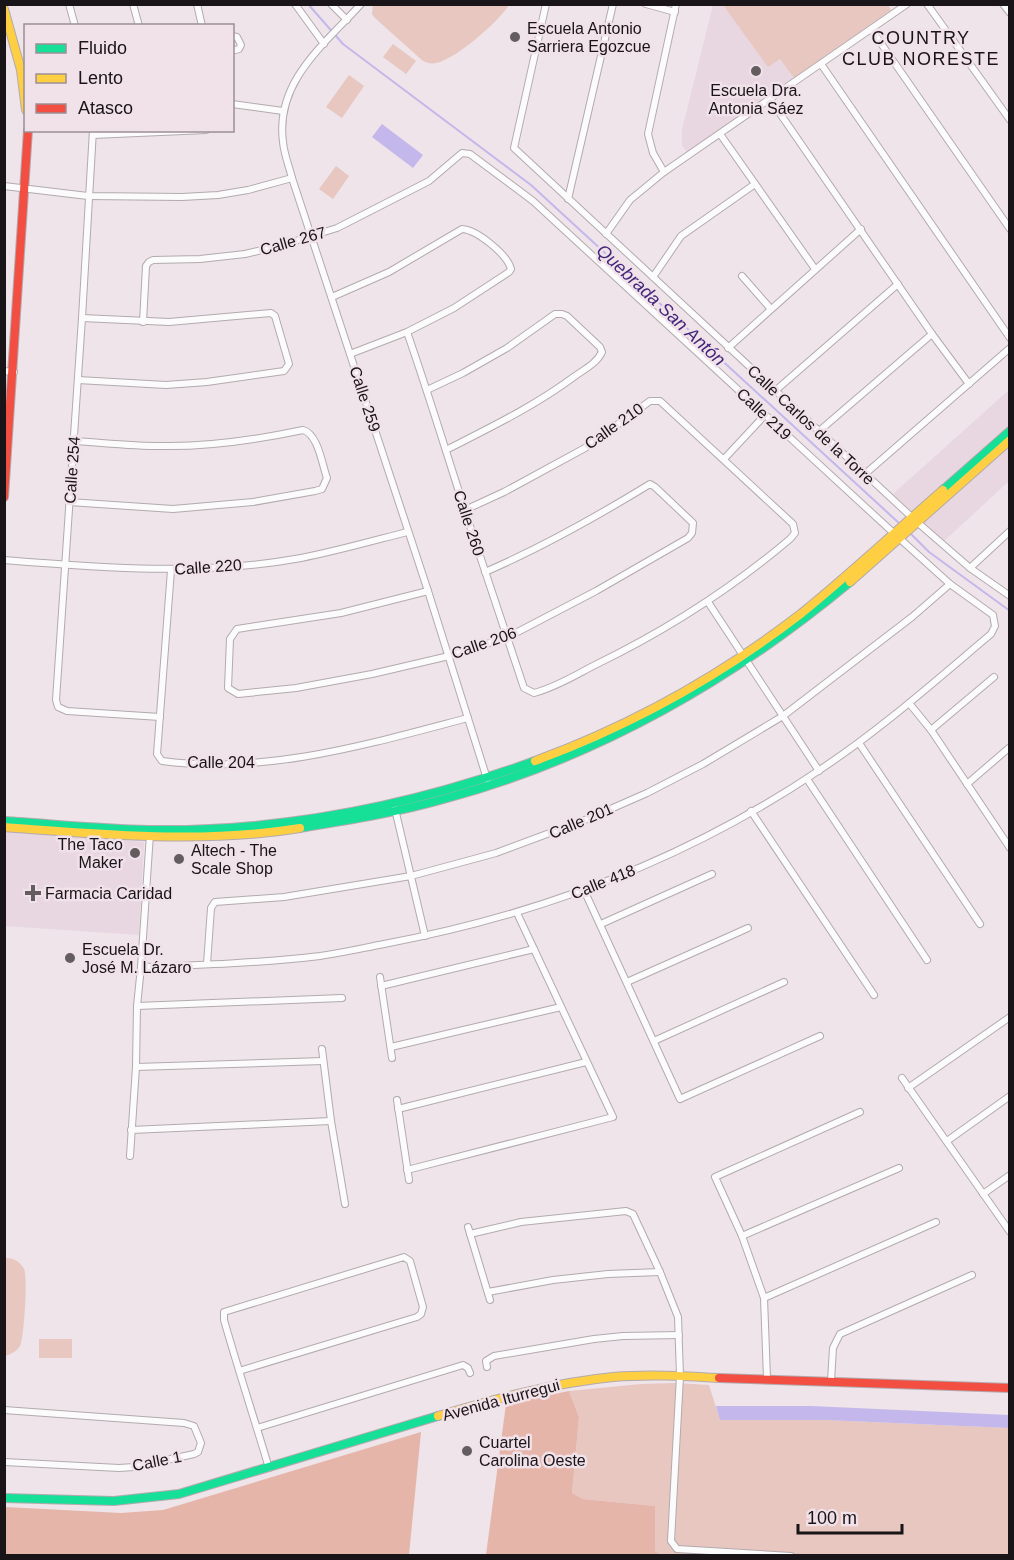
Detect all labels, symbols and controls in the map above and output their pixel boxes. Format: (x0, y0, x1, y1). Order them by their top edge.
place label: Escuela Antonio Sarriera Egozcue (527, 20, 651, 55)
legend (24, 24, 234, 132)
district label: COUNTRY CLUB NORESTE (842, 28, 1000, 69)
marker: Escuela Antonio Sarriera Egozcue (508, 30, 522, 44)
text: Fluido (78, 38, 127, 58)
marker: Escuela Dra. Antonia Sáez (749, 64, 763, 78)
text: Lento (78, 68, 123, 88)
place label: Escuela Dra. Antonia Sáez (708, 82, 804, 117)
text: Atasco (78, 98, 133, 118)
street label: Calle 267 (258, 223, 328, 258)
water label: Quebrada San Antón (593, 240, 729, 370)
street label: Calle Carlos de la Torre (744, 362, 878, 488)
street label: Calle 259 (346, 364, 384, 434)
street label: Calle 219 (733, 385, 795, 443)
street label: Calle 210 (581, 400, 647, 452)
street label: Calle 254 (61, 436, 83, 504)
street label: Calle 260 (450, 488, 488, 558)
street label: Calle 220 (174, 556, 242, 578)
street label: Calle 206 (449, 624, 519, 662)
street label: Calle 204 (187, 754, 255, 771)
street label: Calle 201 (547, 800, 616, 842)
place label: The Taco Maker (57, 836, 124, 871)
place label: Altech - The Scale Shop (191, 842, 277, 877)
marker: The Taco Maker (128, 846, 142, 860)
marker: Altech - The Scale Shop (172, 852, 186, 866)
street label: Calle 418 (568, 861, 638, 903)
place label: Farmacia Caridad (45, 885, 172, 902)
marker: Farmacia Caridad (26, 886, 40, 900)
place label: Escuela Dr. José M. Lázaro (82, 941, 191, 976)
marker: Escuela Dr. José M. Lázaro (63, 951, 77, 965)
street label: Avenida Iturregui (441, 1376, 561, 1424)
place label: Cuartel Carolina Oeste (479, 1434, 586, 1469)
marker: Cuartel Carolina Oeste (460, 1444, 474, 1458)
street label: Calle 1 (131, 1448, 183, 1474)
scale bar (798, 1497, 902, 1535)
text: 100 m (807, 1508, 857, 1528)

